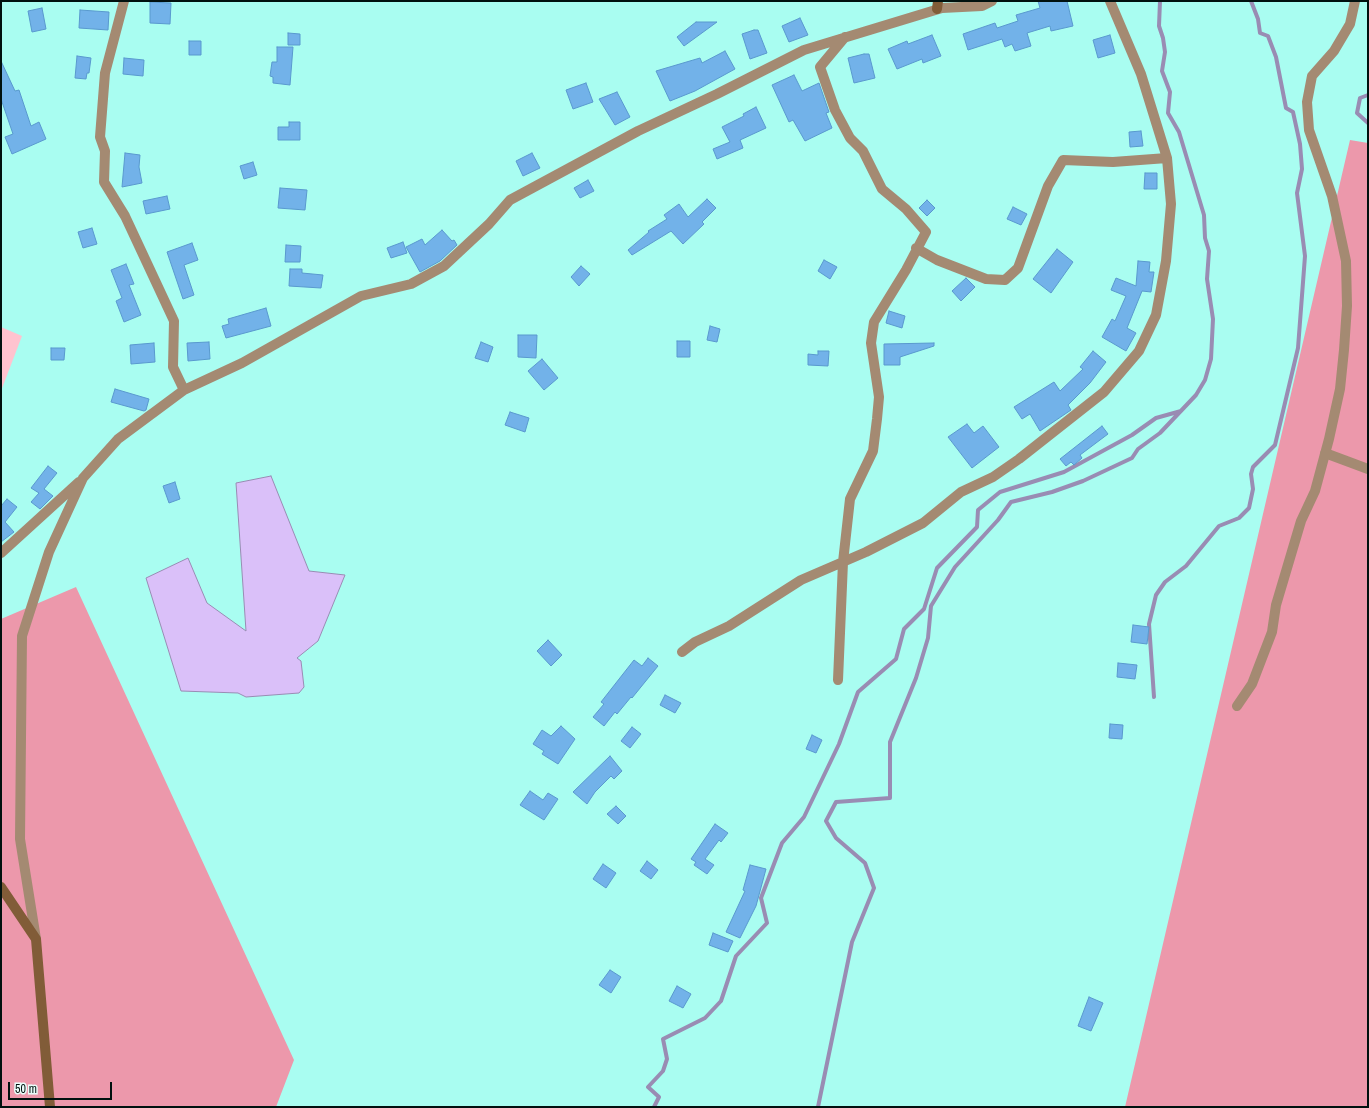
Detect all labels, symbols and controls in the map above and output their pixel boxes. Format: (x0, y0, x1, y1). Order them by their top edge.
scale bar (10, 1074, 114, 1100)
text: 50 m (15, 1081, 37, 1097)

